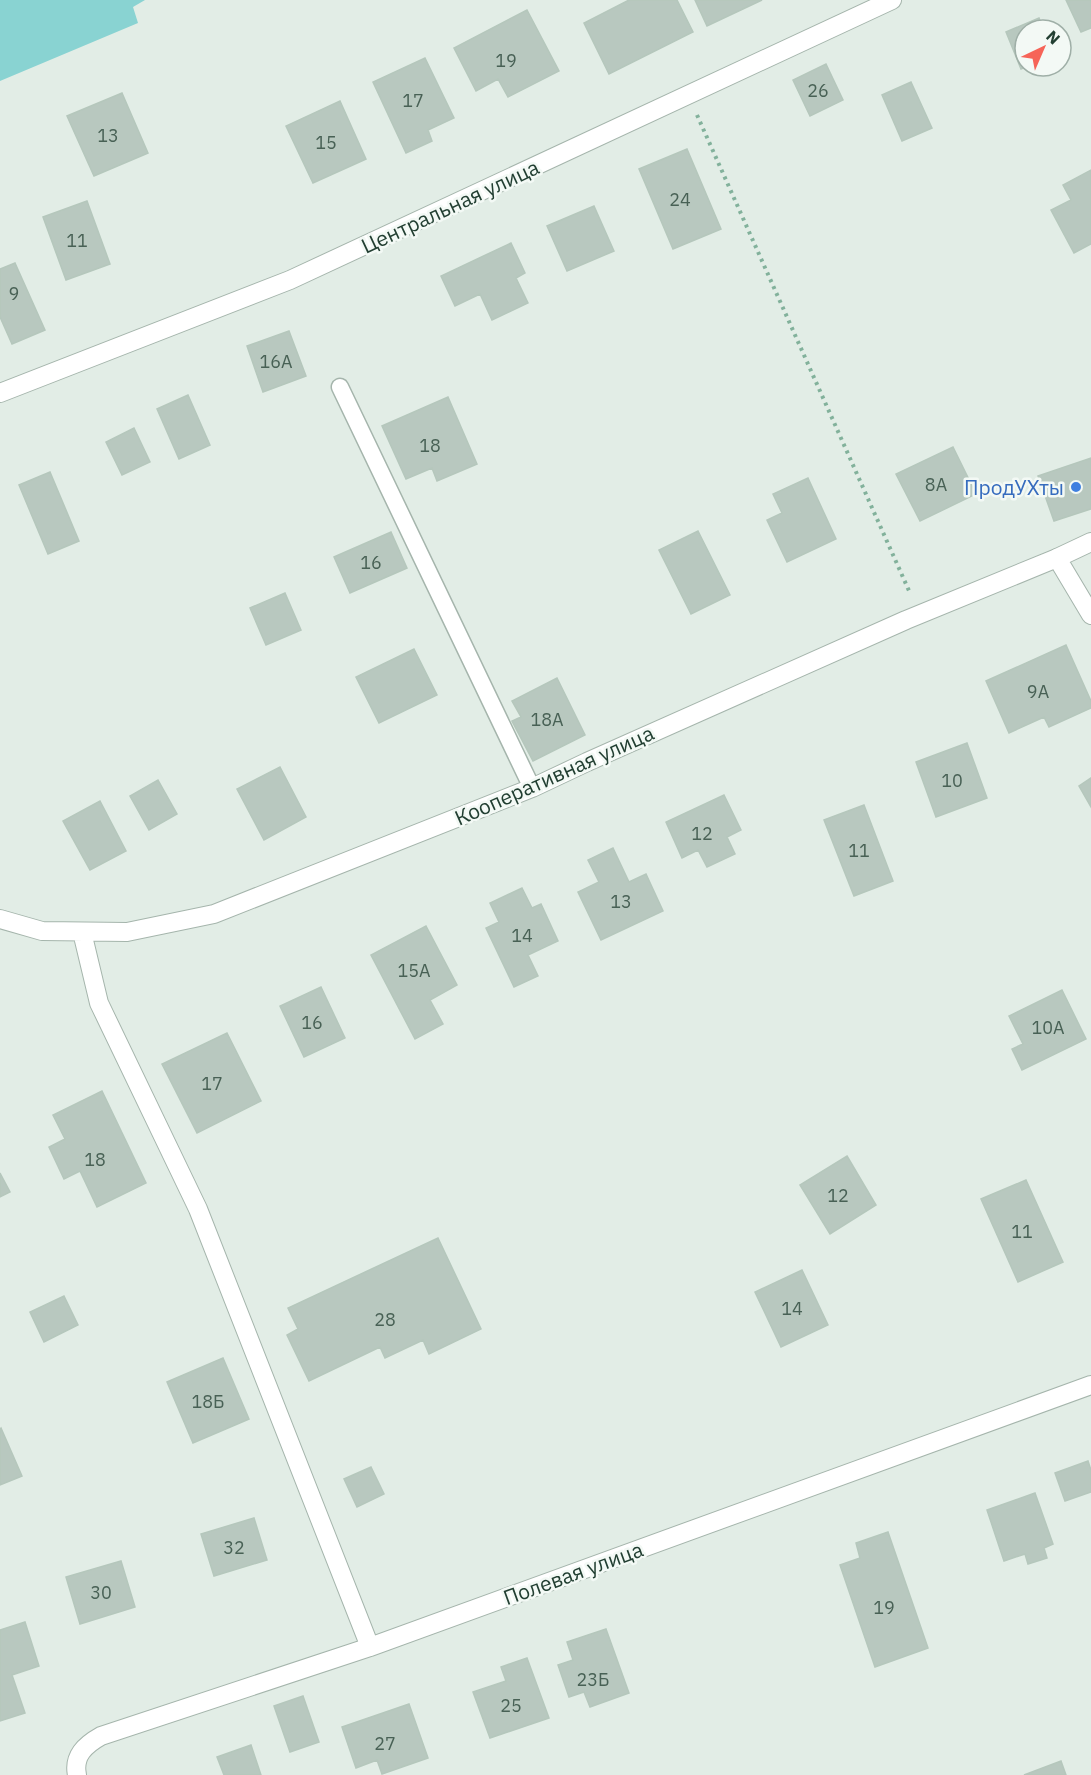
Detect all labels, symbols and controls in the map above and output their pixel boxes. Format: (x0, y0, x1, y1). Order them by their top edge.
north arrow (1013, 18, 1073, 78)
text: N (1042, 26, 1065, 48)
house number: 19 (495, 49, 517, 72)
house number: 26 (807, 79, 829, 102)
house number: 17 (402, 89, 424, 112)
house number: 13 (97, 124, 119, 147)
house number: 15 (315, 131, 337, 154)
street label: Центральная улица (356, 152, 544, 260)
house number: 24 (669, 188, 691, 211)
house number: 11 (66, 229, 88, 252)
house number: 9 (9, 282, 19, 305)
house number: 16А (259, 350, 293, 373)
house number: 18 (419, 434, 441, 457)
house number: 8А (925, 473, 948, 496)
place label: ПродУХты (964, 473, 1064, 501)
marker: ПродУХты (1069, 480, 1083, 494)
house number: 16 (360, 551, 382, 574)
house number: 9А (1027, 680, 1050, 703)
house number: 18А (530, 708, 564, 731)
street label: Кооперативная улица (450, 718, 658, 832)
house number: 10 (941, 769, 963, 792)
house number: 12 (691, 822, 713, 845)
house number: 11 (848, 839, 870, 862)
house number: 13 (610, 890, 632, 913)
house number: 14 (511, 924, 533, 947)
house number: 15А (397, 959, 431, 982)
house number: 16 (301, 1011, 323, 1034)
house number: 10А (1031, 1016, 1065, 1039)
house number: 17 (201, 1072, 223, 1095)
house number: 18 (84, 1148, 106, 1171)
house number: 12 (827, 1184, 849, 1207)
house number: 11 (1011, 1220, 1033, 1243)
house number: 14 (781, 1297, 803, 1320)
house number: 28 (374, 1308, 396, 1331)
house number: 18Б (191, 1390, 225, 1413)
street label: Полевая улица (499, 1535, 647, 1611)
house number: 32 (223, 1536, 245, 1559)
house number: 30 (90, 1581, 112, 1604)
house number: 19 (873, 1596, 895, 1619)
house number: 23Б (576, 1668, 610, 1691)
house number: 25 (500, 1694, 522, 1717)
house number: 27 (374, 1732, 396, 1755)

